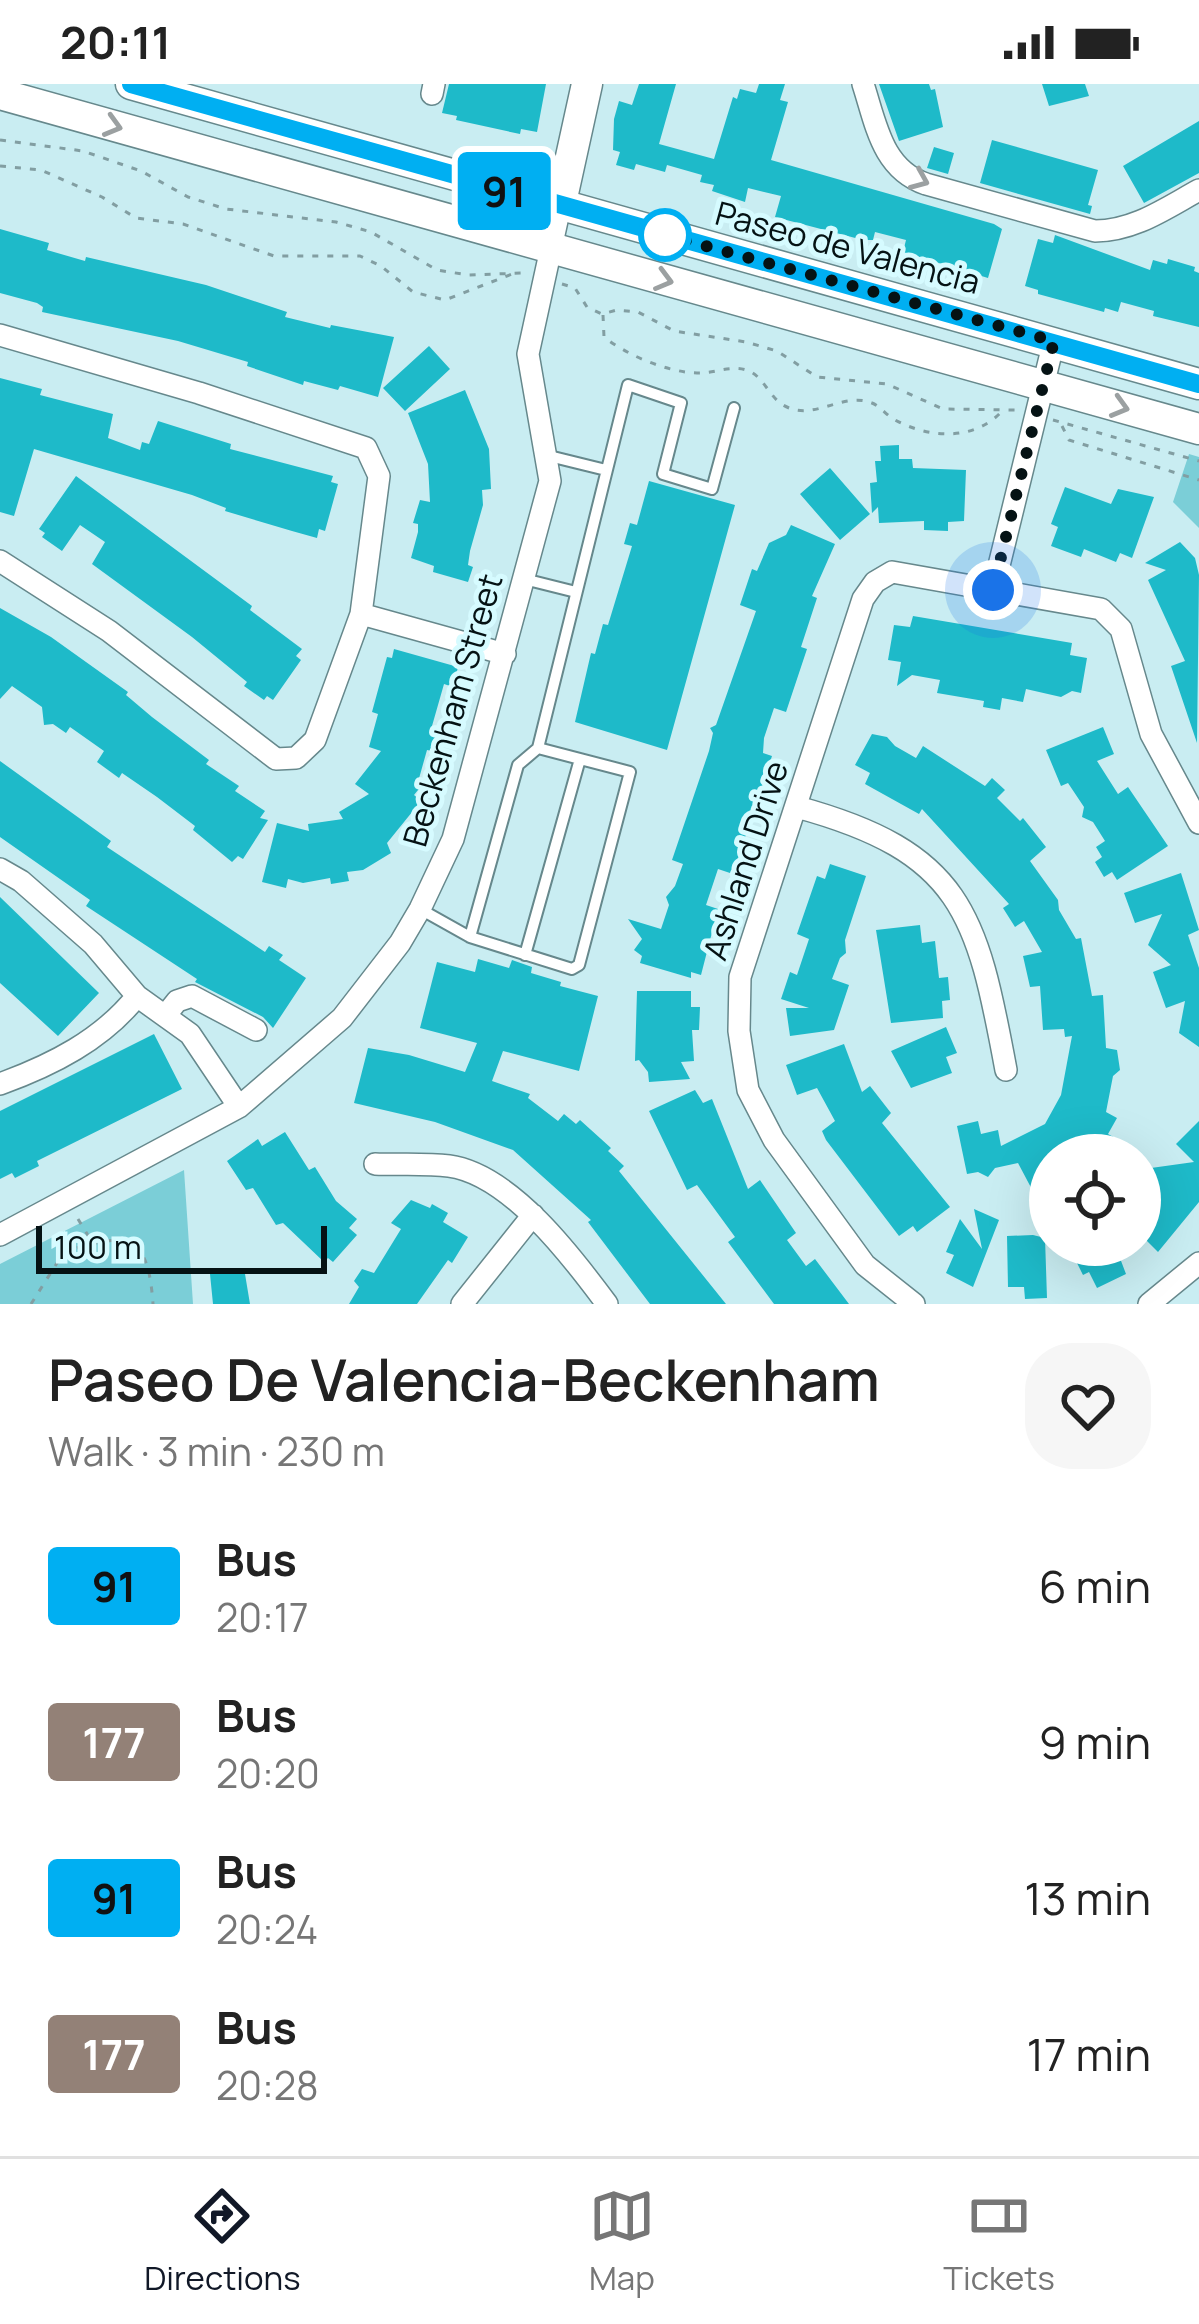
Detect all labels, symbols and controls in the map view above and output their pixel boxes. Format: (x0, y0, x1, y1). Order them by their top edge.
text: 20:11 (60, 11, 171, 73)
one-way arrow (102, 111, 122, 136)
line badge: 91 (450, 152, 558, 230)
text: 91 (482, 162, 526, 220)
one-way arrow (908, 166, 929, 190)
street label: Paseo de Valencia (711, 190, 985, 304)
unlabelled marker (640, 210, 690, 260)
one-way arrow (653, 266, 674, 291)
one-way arrow (1110, 392, 1130, 417)
your location (963, 560, 1023, 620)
street label: Beckenham Street (392, 568, 512, 852)
street label: Ashland Drive (692, 755, 798, 965)
map controls (1029, 1134, 1161, 1266)
button: locate (1029, 1134, 1161, 1266)
scale bar (36, 1220, 327, 1273)
text: 100 m (54, 1224, 142, 1269)
text: Paseo De Valencia-Beckenham (48, 1340, 880, 1418)
button: heart (1025, 1343, 1151, 1469)
text: Walk · 3 min · 230 m (48, 1424, 385, 1478)
text: Bus (216, 1528, 297, 1590)
text: 6 min (1039, 1555, 1151, 1617)
text: 91 (92, 1557, 136, 1615)
text: 20:17 (216, 1590, 308, 1644)
text: Bus (216, 1684, 297, 1746)
text: 9 min (1039, 1711, 1151, 1773)
text: 177 (82, 1713, 146, 1771)
text: 20:20 (216, 1746, 320, 1800)
text: Bus (216, 1840, 297, 1902)
text: 13 min (1024, 1867, 1151, 1929)
text: 91 (92, 1869, 136, 1927)
text: 20:24 (216, 1902, 318, 1956)
text: Bus (216, 1996, 297, 2058)
text: 17 min (1026, 2023, 1151, 2085)
text: 177 (82, 2025, 146, 2083)
text: 20:28 (216, 2058, 319, 2112)
tab: Directions (144, 2183, 301, 2300)
tab: Map (589, 2183, 655, 2300)
tab: Tickets (943, 2183, 1055, 2300)

